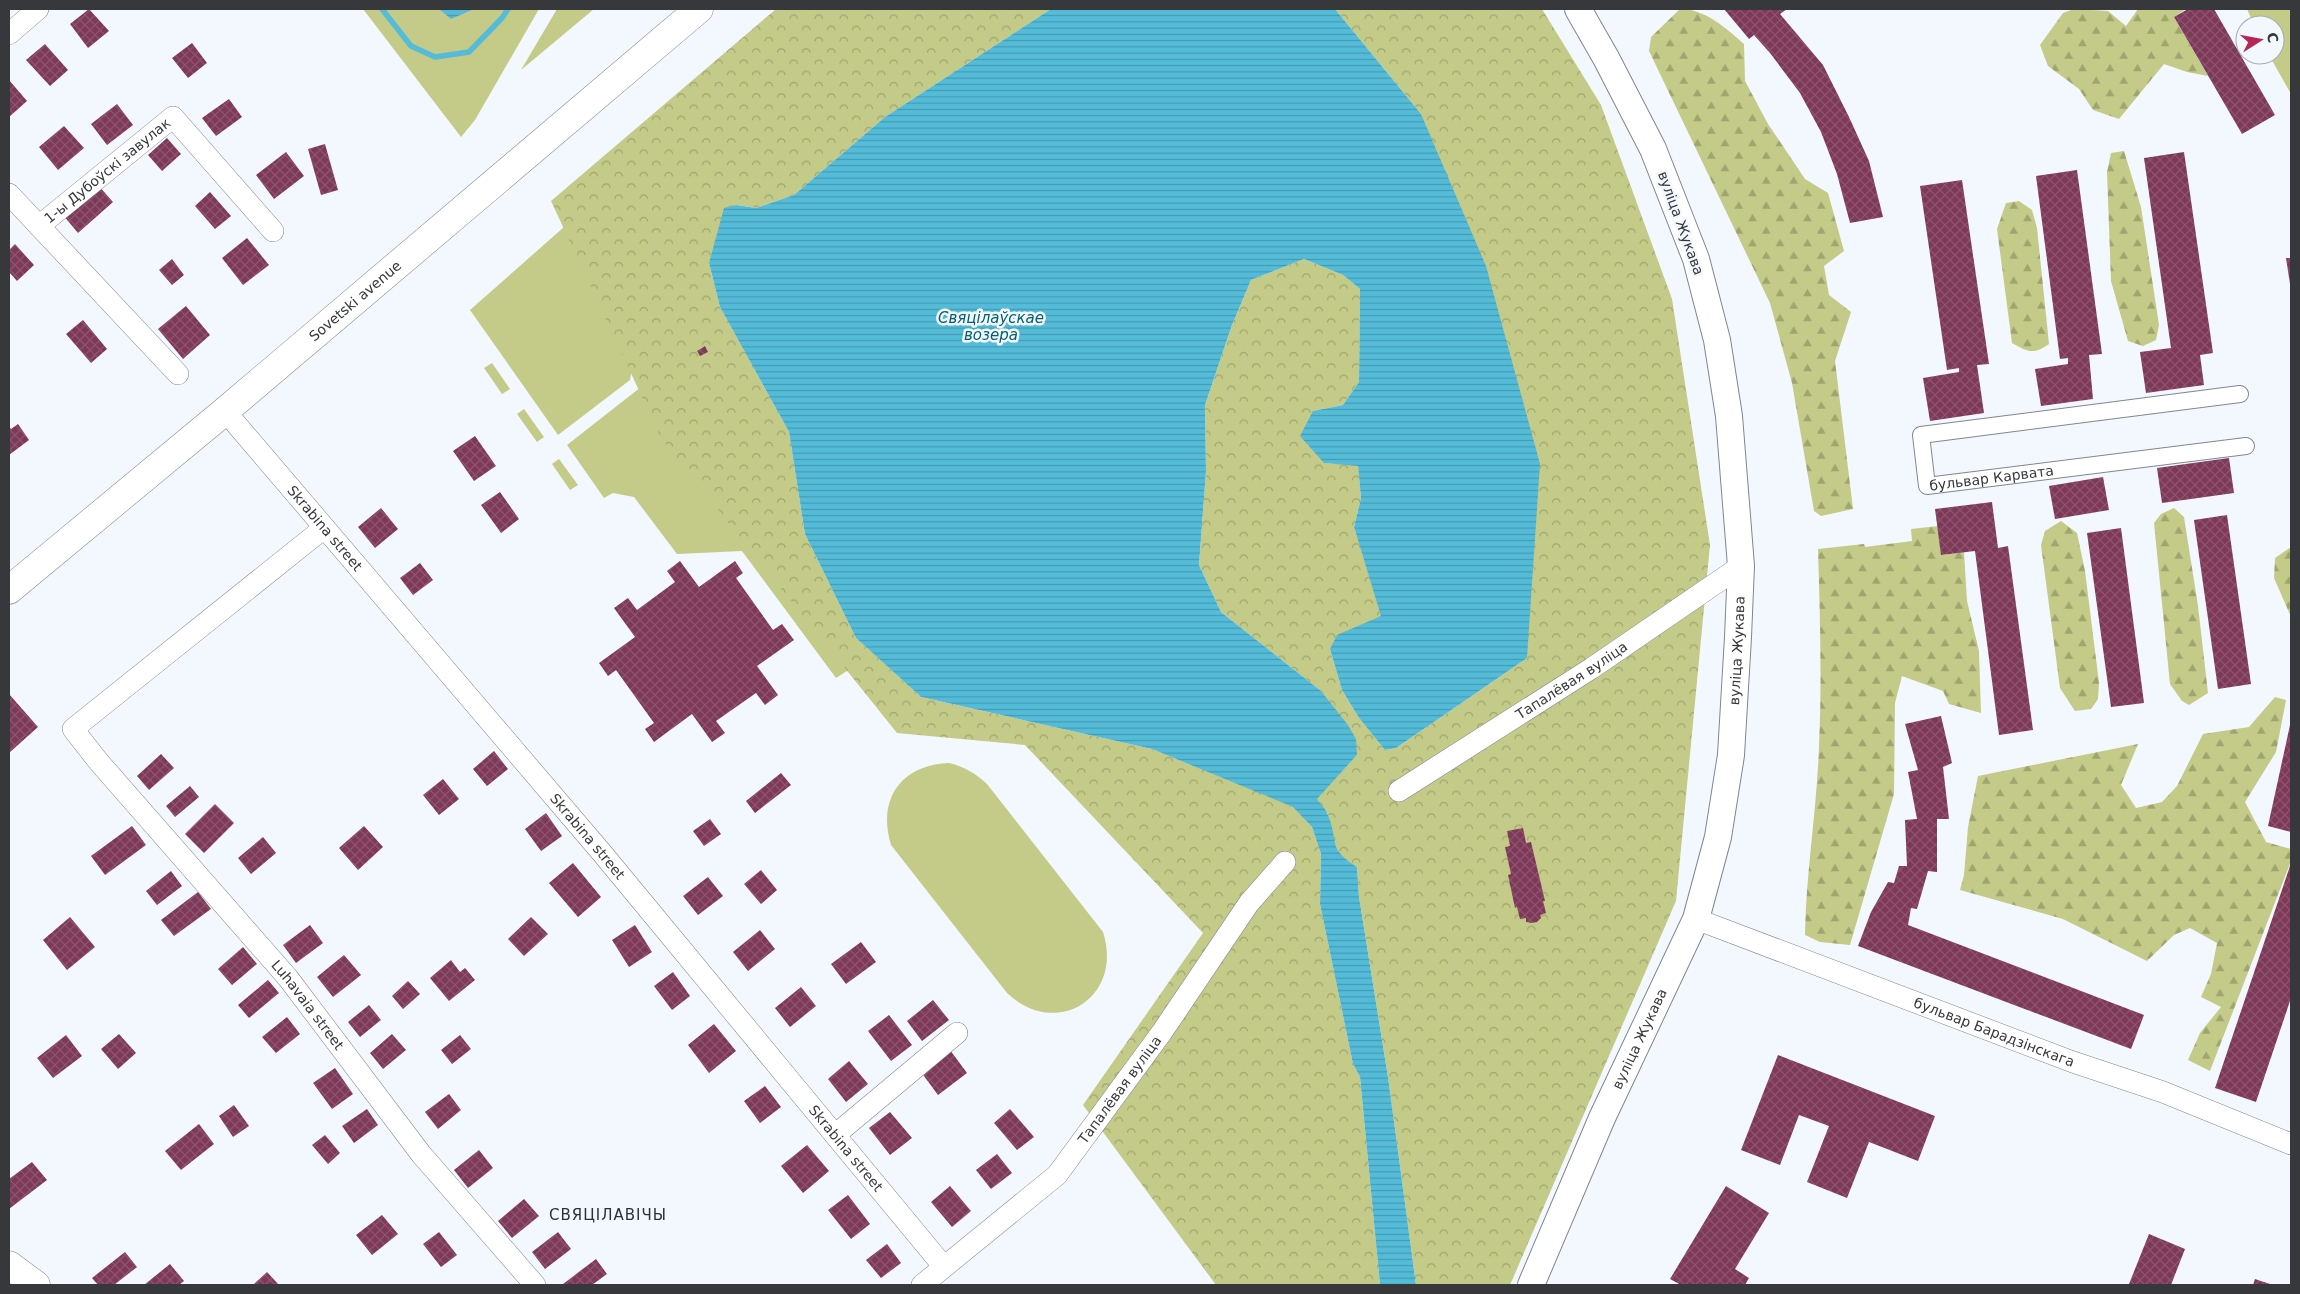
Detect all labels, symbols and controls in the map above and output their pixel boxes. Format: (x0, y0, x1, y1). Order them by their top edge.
north arrow (2235, 15, 2285, 65)
text: С (2264, 31, 2282, 44)
street label: 1-ы Дубоўскі завулак (41, 115, 173, 226)
street label: вуліца Жукава (1655, 169, 1707, 277)
street label: Sovetski avenue (306, 257, 404, 344)
water label: Свяцілаўскае возера (938, 309, 1044, 344)
street label: бульвар Карвата (1928, 462, 2055, 494)
street label: Skrabina street (284, 482, 366, 574)
street label: вуліца Жукава (1726, 596, 1748, 706)
street label: Тапалёвая вуліца (1512, 638, 1630, 723)
street label: Skrabina street (547, 790, 629, 883)
street label: Luhavaia street (268, 957, 348, 1053)
street label: вуліца Жукава (1609, 986, 1670, 1092)
street label: бульвар Барадзінскага (1912, 994, 2077, 1070)
street label: Тапалёвая вуліца (1074, 1033, 1164, 1148)
street label: Skrabina street (806, 1102, 887, 1195)
district label: СВЯЦІЛАВІЧЫ (549, 1206, 667, 1224)

